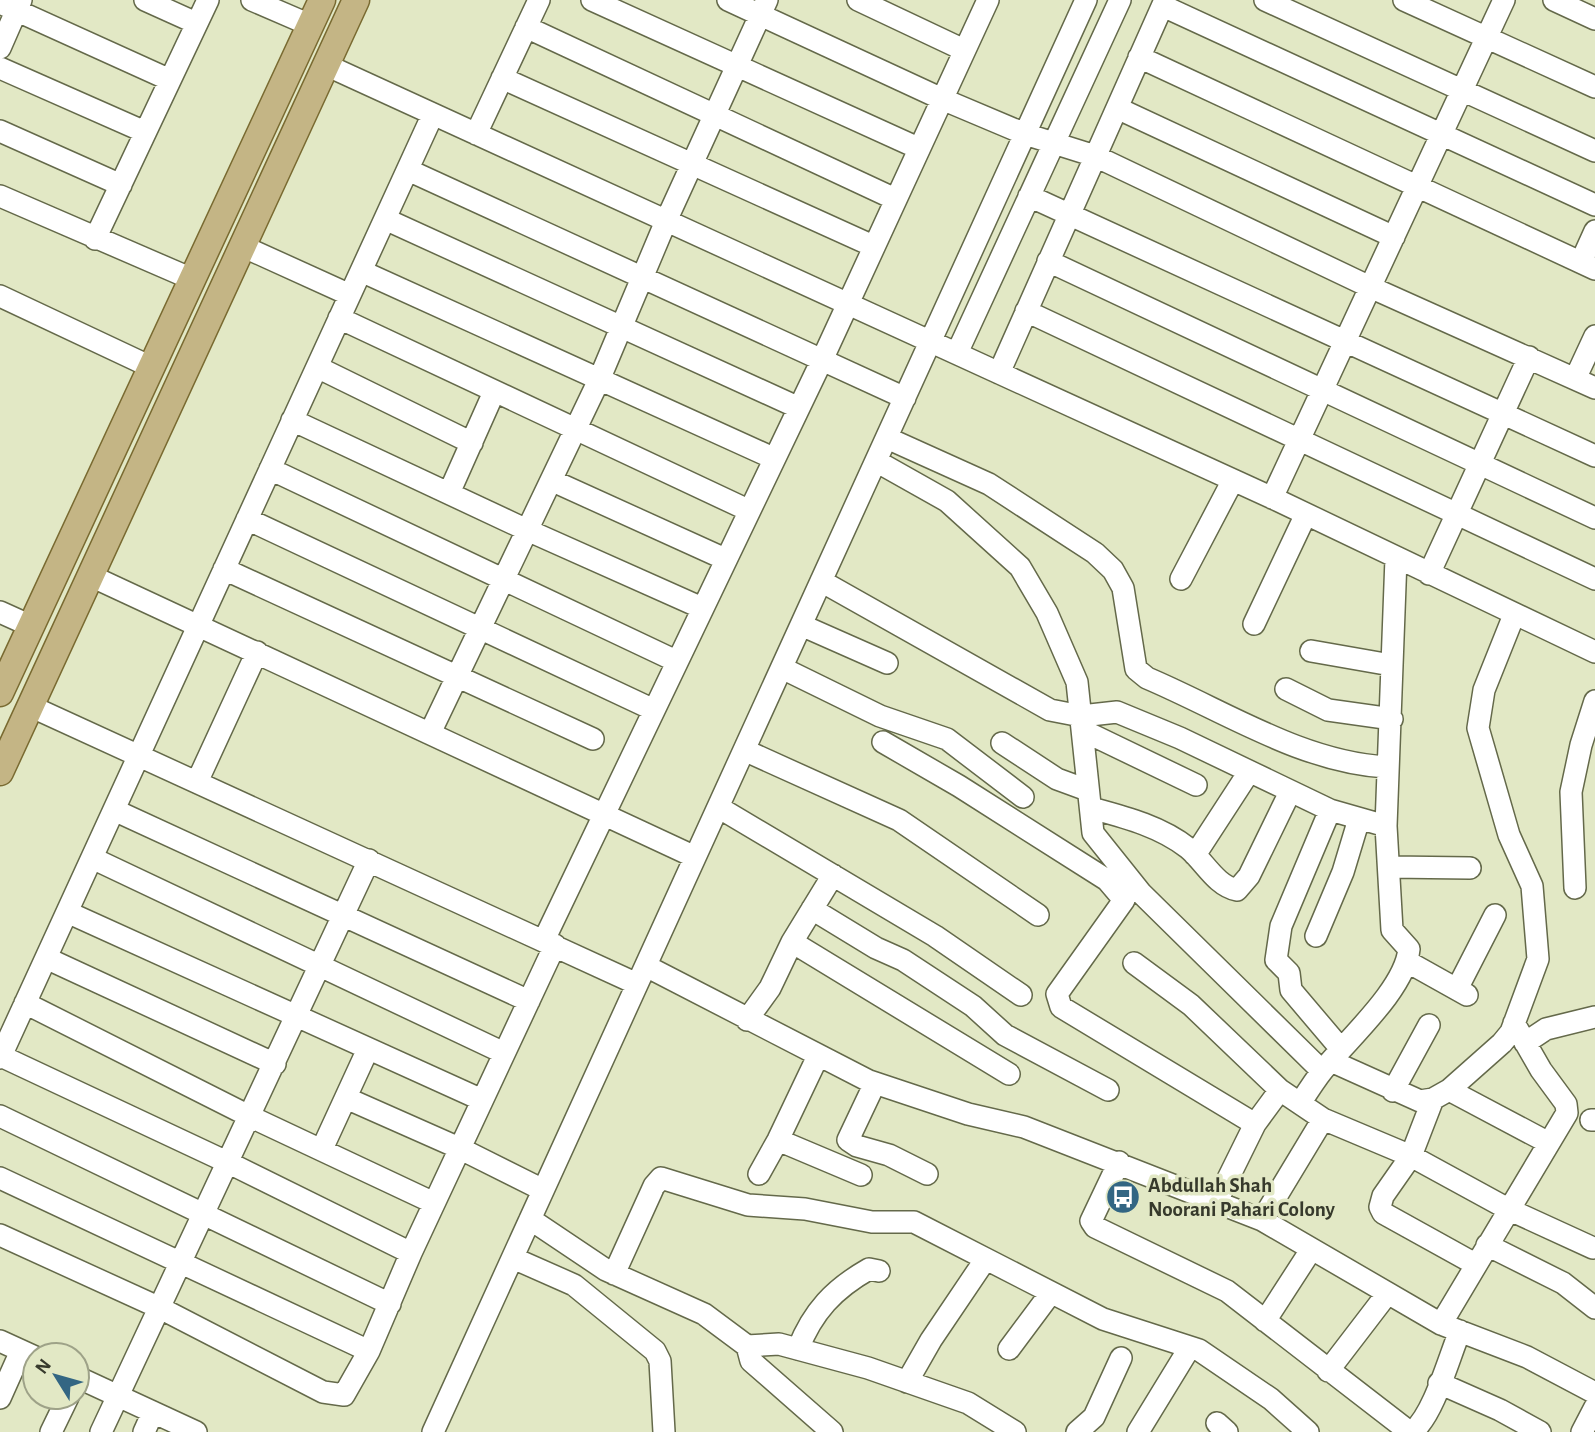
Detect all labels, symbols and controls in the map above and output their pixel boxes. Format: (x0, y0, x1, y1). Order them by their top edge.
place label: Abdullah Shah Noorani Pahari Colony (1148, 1175, 1335, 1220)
bus stop icon: Abdullah Shah Noorani Pahari Colony (1104, 1178, 1142, 1216)
north arrow (21, 1341, 91, 1411)
text: N (32, 1356, 55, 1378)

